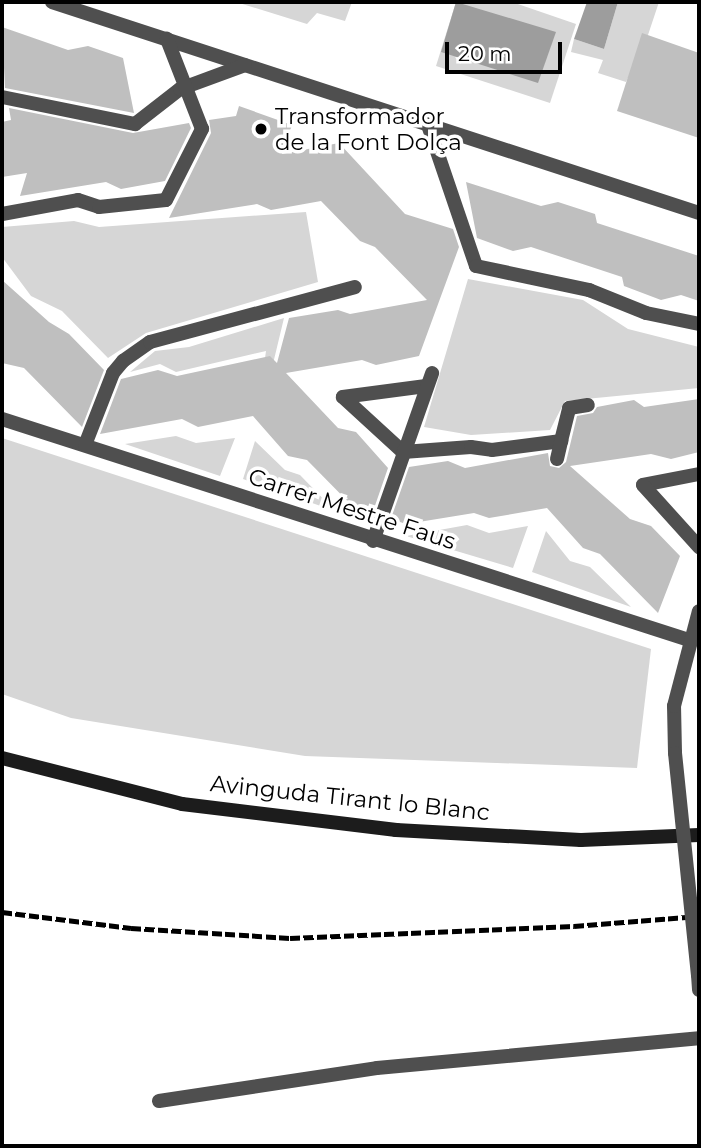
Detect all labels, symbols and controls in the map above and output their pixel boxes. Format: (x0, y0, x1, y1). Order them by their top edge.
scale bar (449, 28, 566, 72)
text: 20 m (458, 41, 512, 66)
place label: Transformador de la Font Dolça (275, 102, 462, 156)
marker: Transformador de la Font Dolça (253, 121, 269, 137)
street label: Carrer Mestre Faus (245, 462, 459, 556)
street label: Avinguda Tirant lo Blanc (209, 770, 491, 826)

